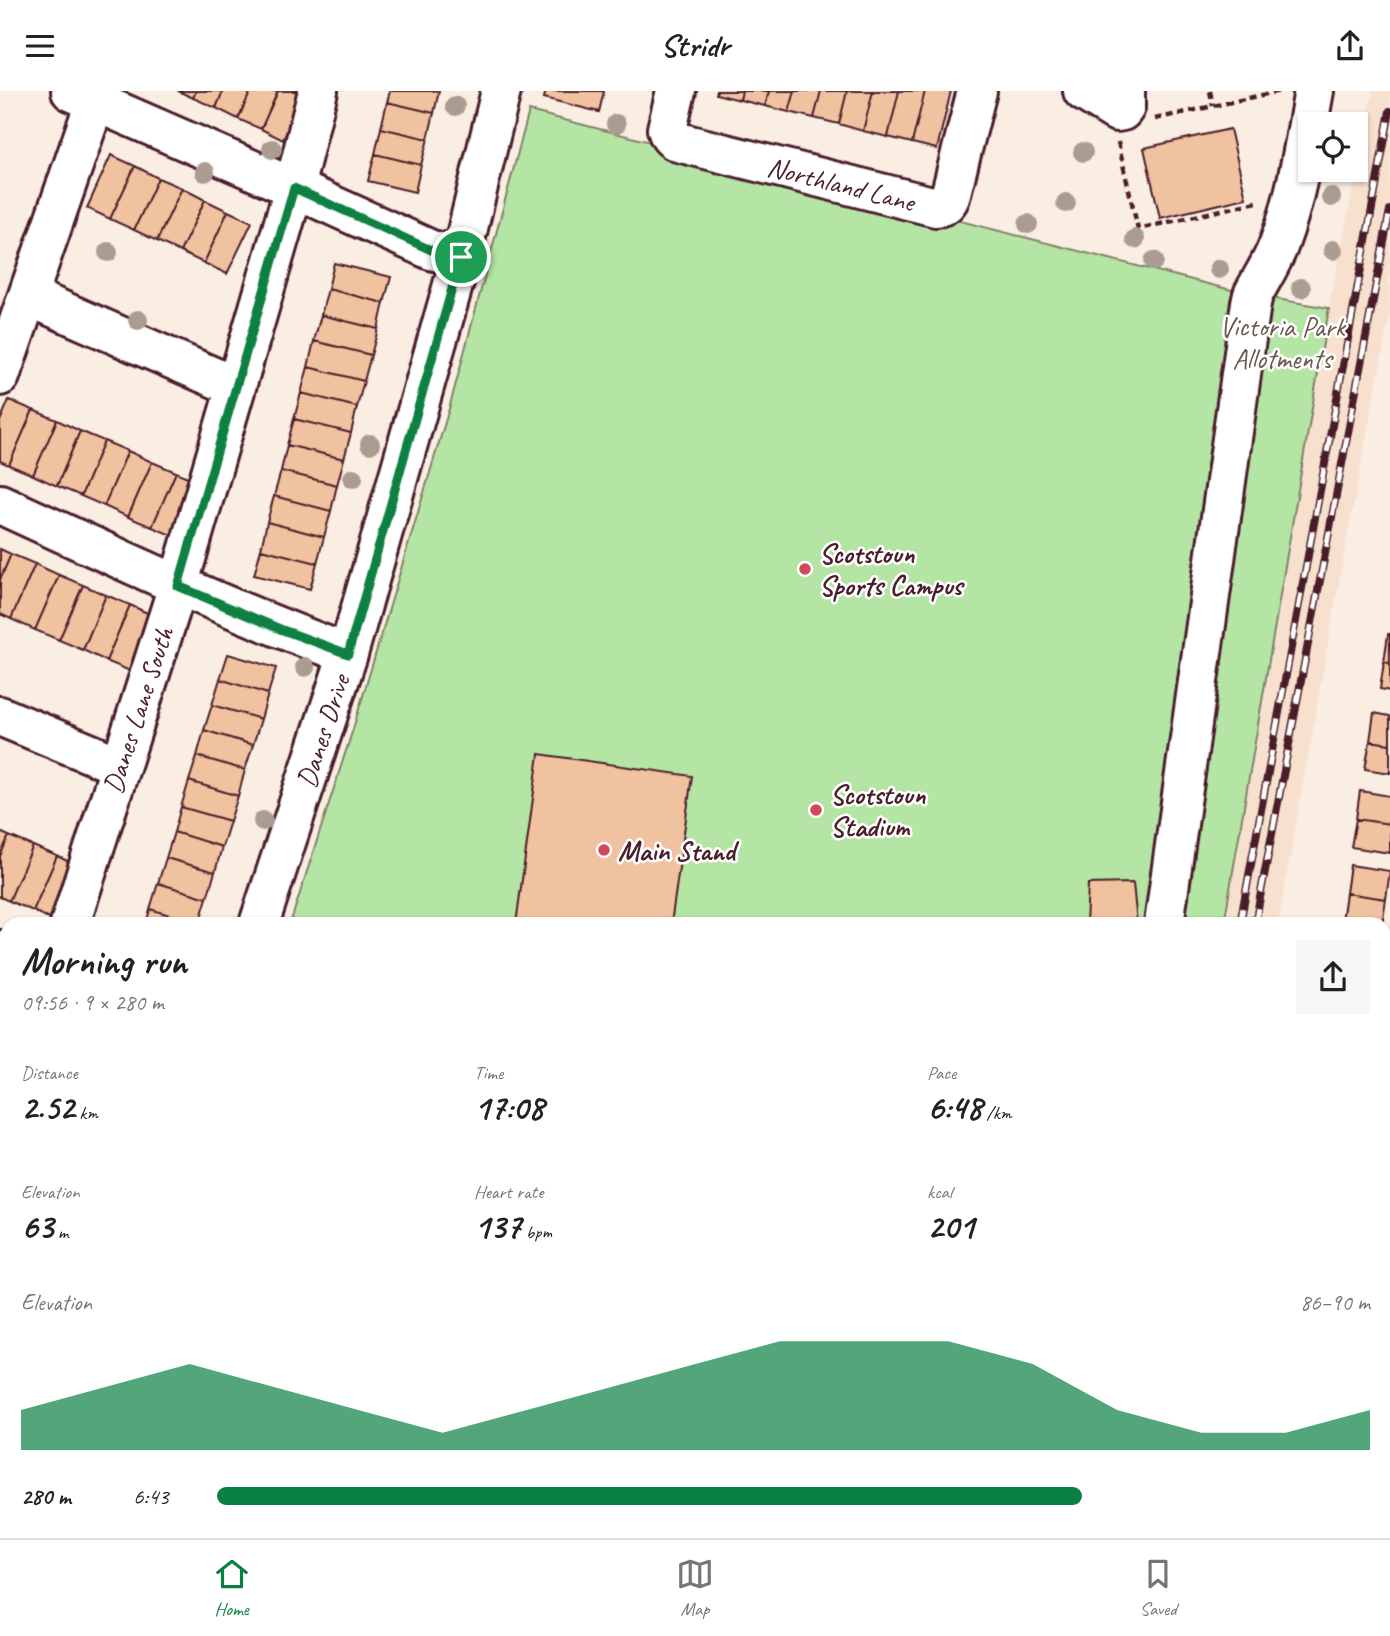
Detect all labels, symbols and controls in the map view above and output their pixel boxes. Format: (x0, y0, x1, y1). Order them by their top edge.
text: Stridr (660, 25, 730, 66)
icon: menu (21, 27, 59, 65)
icon: share (1331, 27, 1369, 65)
map controls (1298, 112, 1368, 182)
button: locate (1298, 112, 1368, 182)
street label: Northland Lane (764, 149, 920, 220)
pin (431, 227, 491, 287)
icon: arrive (442, 238, 480, 276)
park label: Victoria Park Allotments (1219, 309, 1347, 376)
place label: Scotstoun Sports Campus (819, 536, 965, 603)
marker: Scotstoun Sports Campus (797, 561, 813, 577)
street label: Danes Lane South (95, 621, 182, 797)
street label: Danes Drive (288, 668, 358, 792)
place label: Scotstoun Stadium (830, 777, 926, 844)
marker: Scotstoun Stadium (808, 802, 824, 818)
place label: Main Stand (618, 833, 740, 868)
marker: Main Stand (596, 842, 612, 858)
text: Morning run (21, 938, 187, 985)
button: share (1296, 940, 1370, 1014)
text: 09:56 · 9 × 280 m (21, 988, 164, 1017)
text: Distance (21, 1061, 78, 1085)
text: Time (474, 1061, 503, 1085)
text: Pace (927, 1061, 956, 1085)
text: 2.52 (21, 1085, 75, 1130)
text: 17:08 (474, 1085, 544, 1130)
text: 6:48 (927, 1085, 982, 1130)
text: km (75, 1101, 98, 1125)
text: /km (982, 1101, 1011, 1125)
text: Elevation (21, 1180, 79, 1204)
text: Heart rate (474, 1180, 543, 1204)
text: kcal (927, 1180, 952, 1204)
text: 63 (21, 1204, 53, 1249)
text: 137 (474, 1204, 521, 1249)
text: 201 (927, 1204, 974, 1249)
text: m (53, 1220, 69, 1244)
text: bpm (521, 1220, 552, 1244)
text: Elevation (21, 1288, 92, 1317)
text: 86–90 m (1300, 1288, 1370, 1317)
text: 280 m (21, 1482, 71, 1511)
text: 6:43 (133, 1482, 169, 1511)
tab: Home (213, 1555, 251, 1621)
tab: Map (676, 1555, 714, 1621)
tab: Saved (1139, 1555, 1177, 1621)

